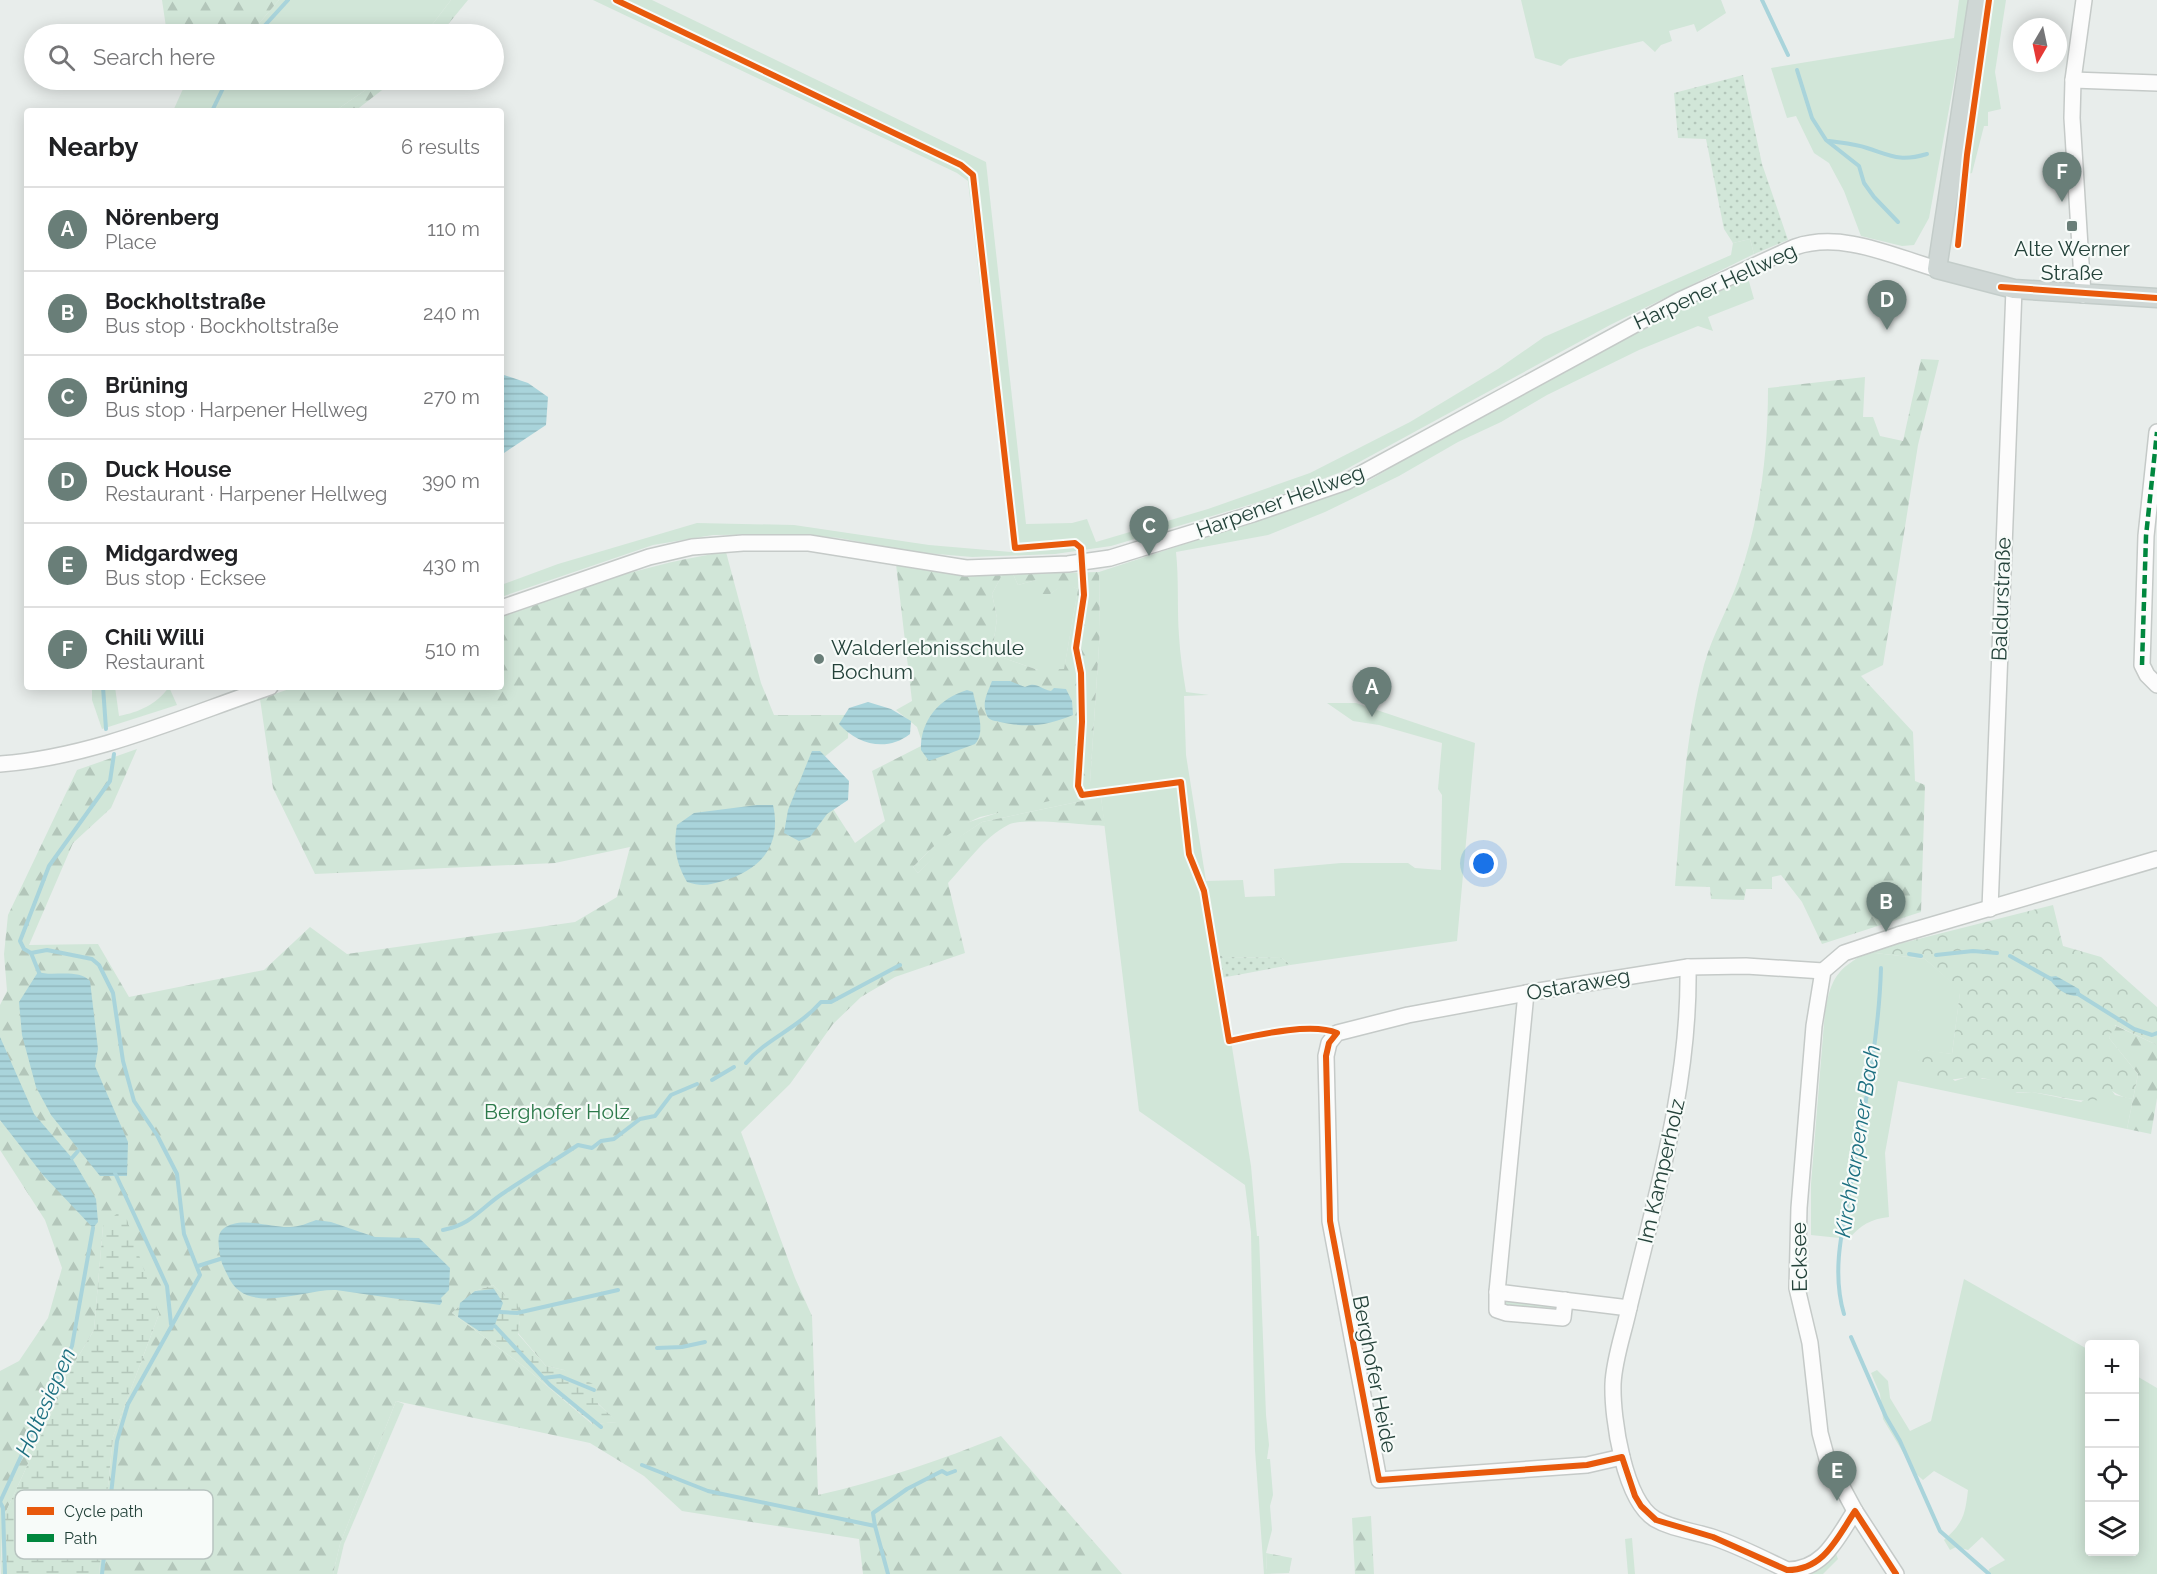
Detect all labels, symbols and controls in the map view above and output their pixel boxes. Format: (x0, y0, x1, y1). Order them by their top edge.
north arrow (2013, 18, 2067, 72)
search box (24, 24, 504, 90)
icon: search (45, 41, 78, 74)
text: Search here (93, 44, 215, 70)
text: Nearby (48, 132, 138, 162)
text: 6 results (401, 135, 480, 159)
pin: F (2042, 152, 2082, 202)
text: Nörenberg (105, 204, 219, 230)
text: A (61, 217, 74, 241)
text: 110 m (427, 217, 480, 241)
marker: Alte Werner Straße (2065, 219, 2079, 233)
text: Place (105, 230, 156, 254)
place label: Alte Werner Straße (2014, 236, 2131, 285)
street label: Harpener Hellweg (1629, 237, 1801, 335)
pin: D (1868, 280, 1906, 330)
text: Bockholtstraße (105, 288, 266, 314)
text: B (61, 301, 74, 325)
text: 240 m (423, 301, 480, 325)
text: Bus stop · Bockholtstraße (105, 314, 339, 338)
text: Brüning (105, 372, 188, 398)
text: C (61, 385, 74, 409)
text: 270 m (423, 385, 480, 409)
text: Bus stop · Harpener Hellweg (105, 398, 368, 422)
text: Duck House (105, 456, 231, 482)
street label: Harpener Hellweg (1193, 459, 1367, 543)
text: D (60, 469, 75, 493)
text: 390 m (422, 469, 480, 493)
text: Restaurant · Harpener Hellweg (105, 482, 387, 506)
pin: C (1130, 506, 1168, 556)
street label: Baldurstraße (1986, 537, 2016, 661)
text: Midgardweg (105, 540, 238, 566)
text: E (61, 553, 74, 577)
text: 430 m (423, 553, 480, 577)
text: Bus stop · Ecksee (105, 566, 266, 590)
text: Chili Willi (105, 624, 204, 650)
place label: Walderlebnisschule Bochum (831, 635, 1024, 684)
text: F (62, 637, 73, 661)
text: 510 m (425, 637, 480, 661)
text: Restaurant (105, 650, 205, 674)
marker: Walderlebnisschule Bochum (812, 652, 826, 666)
pin: A (1352, 668, 1392, 717)
your location (1469, 849, 1498, 878)
pin: B (1866, 882, 1906, 932)
street label: Ostaraweg (1524, 963, 1632, 1005)
water label: Kirchharpener Bach (1829, 1043, 1885, 1239)
street label: Im Kamperholz (1632, 1096, 1690, 1246)
park label: Berghofer Holz (484, 1099, 630, 1124)
street label: Ecksee (1786, 1222, 1812, 1292)
street label: Berghofer Heide (1347, 1293, 1403, 1455)
map controls (2085, 1340, 2139, 1556)
button: + (2085, 1340, 2139, 1394)
water label: Holtesiepen (9, 1344, 81, 1460)
button: − (2085, 1394, 2139, 1448)
button: locate (2085, 1448, 2139, 1502)
pin: E (1818, 1452, 1856, 1501)
legend (15, 1490, 213, 1559)
text: Cycle path (64, 1502, 143, 1521)
button: layers (2085, 1502, 2139, 1556)
text: Path (64, 1529, 97, 1548)

